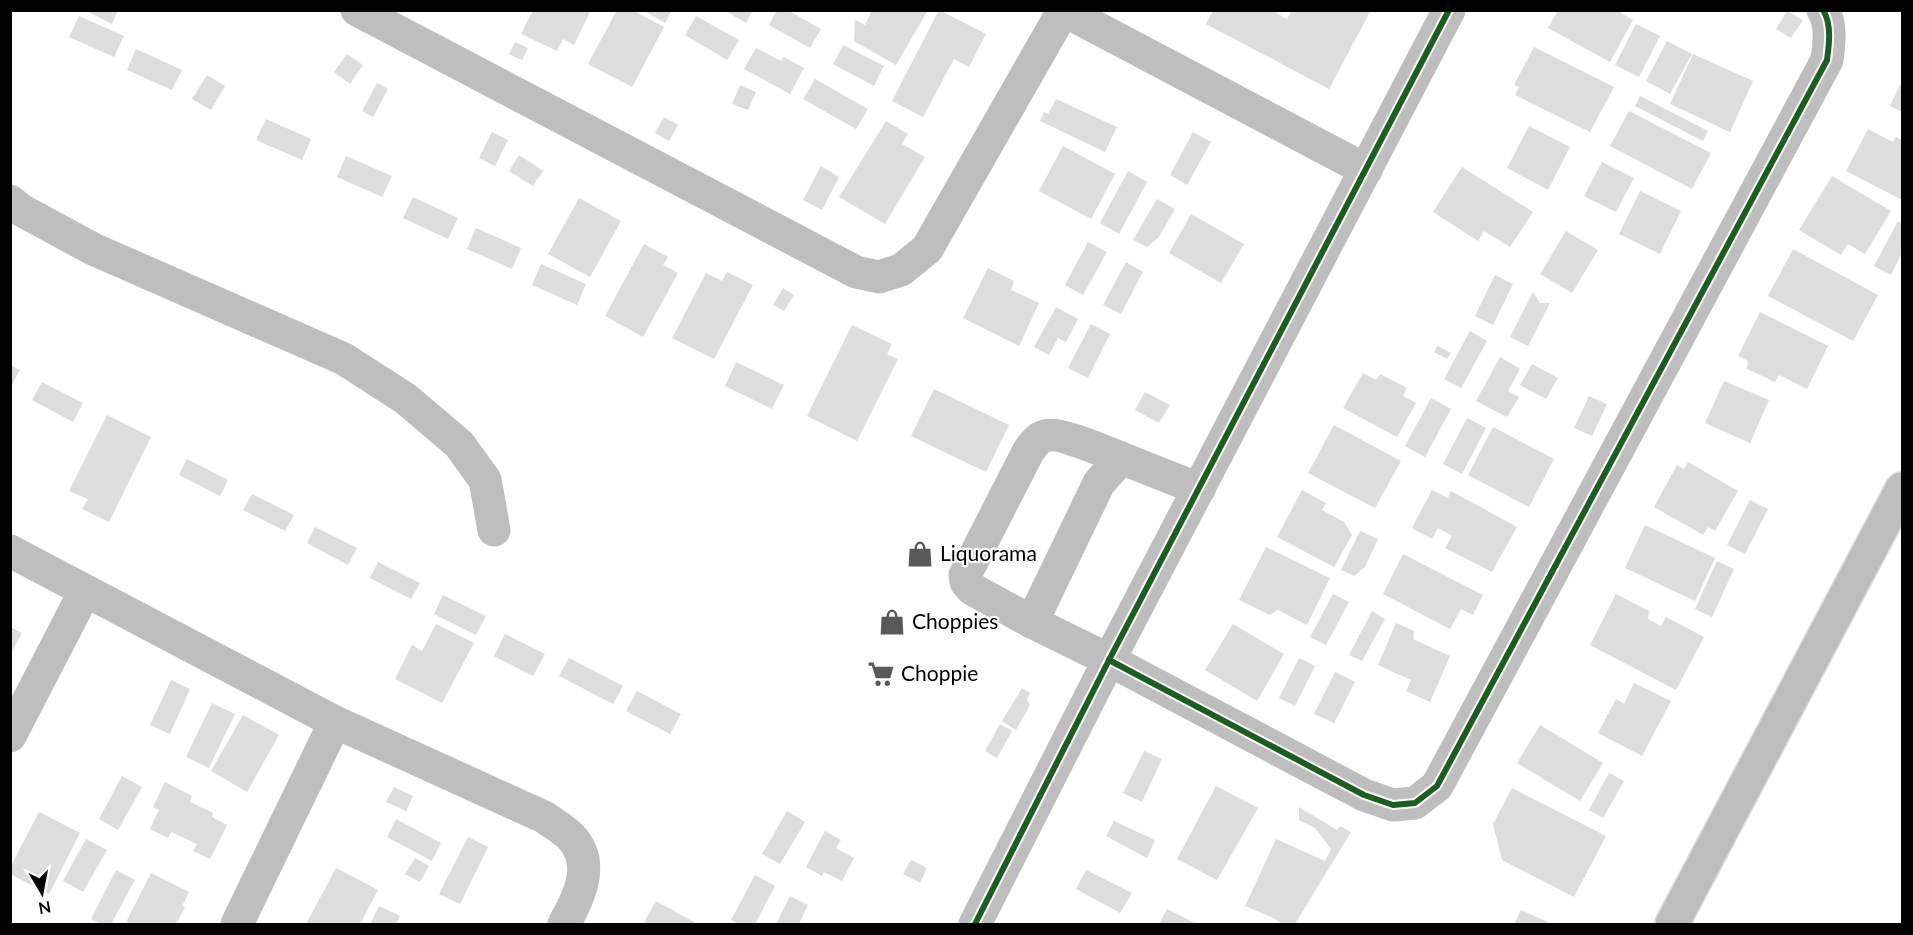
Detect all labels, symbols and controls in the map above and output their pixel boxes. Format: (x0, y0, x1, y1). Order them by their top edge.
shop icon: Liquorama (905, 539, 935, 569)
place label: Liquorama (940, 540, 1037, 565)
shop icon: Choppies (877, 607, 907, 637)
place label: Choppies (912, 608, 998, 633)
supermarket icon: Choppie (866, 659, 896, 689)
place label: Choppie (901, 660, 978, 685)
north arrow (12, 863, 72, 923)
text: N (37, 898, 52, 919)

